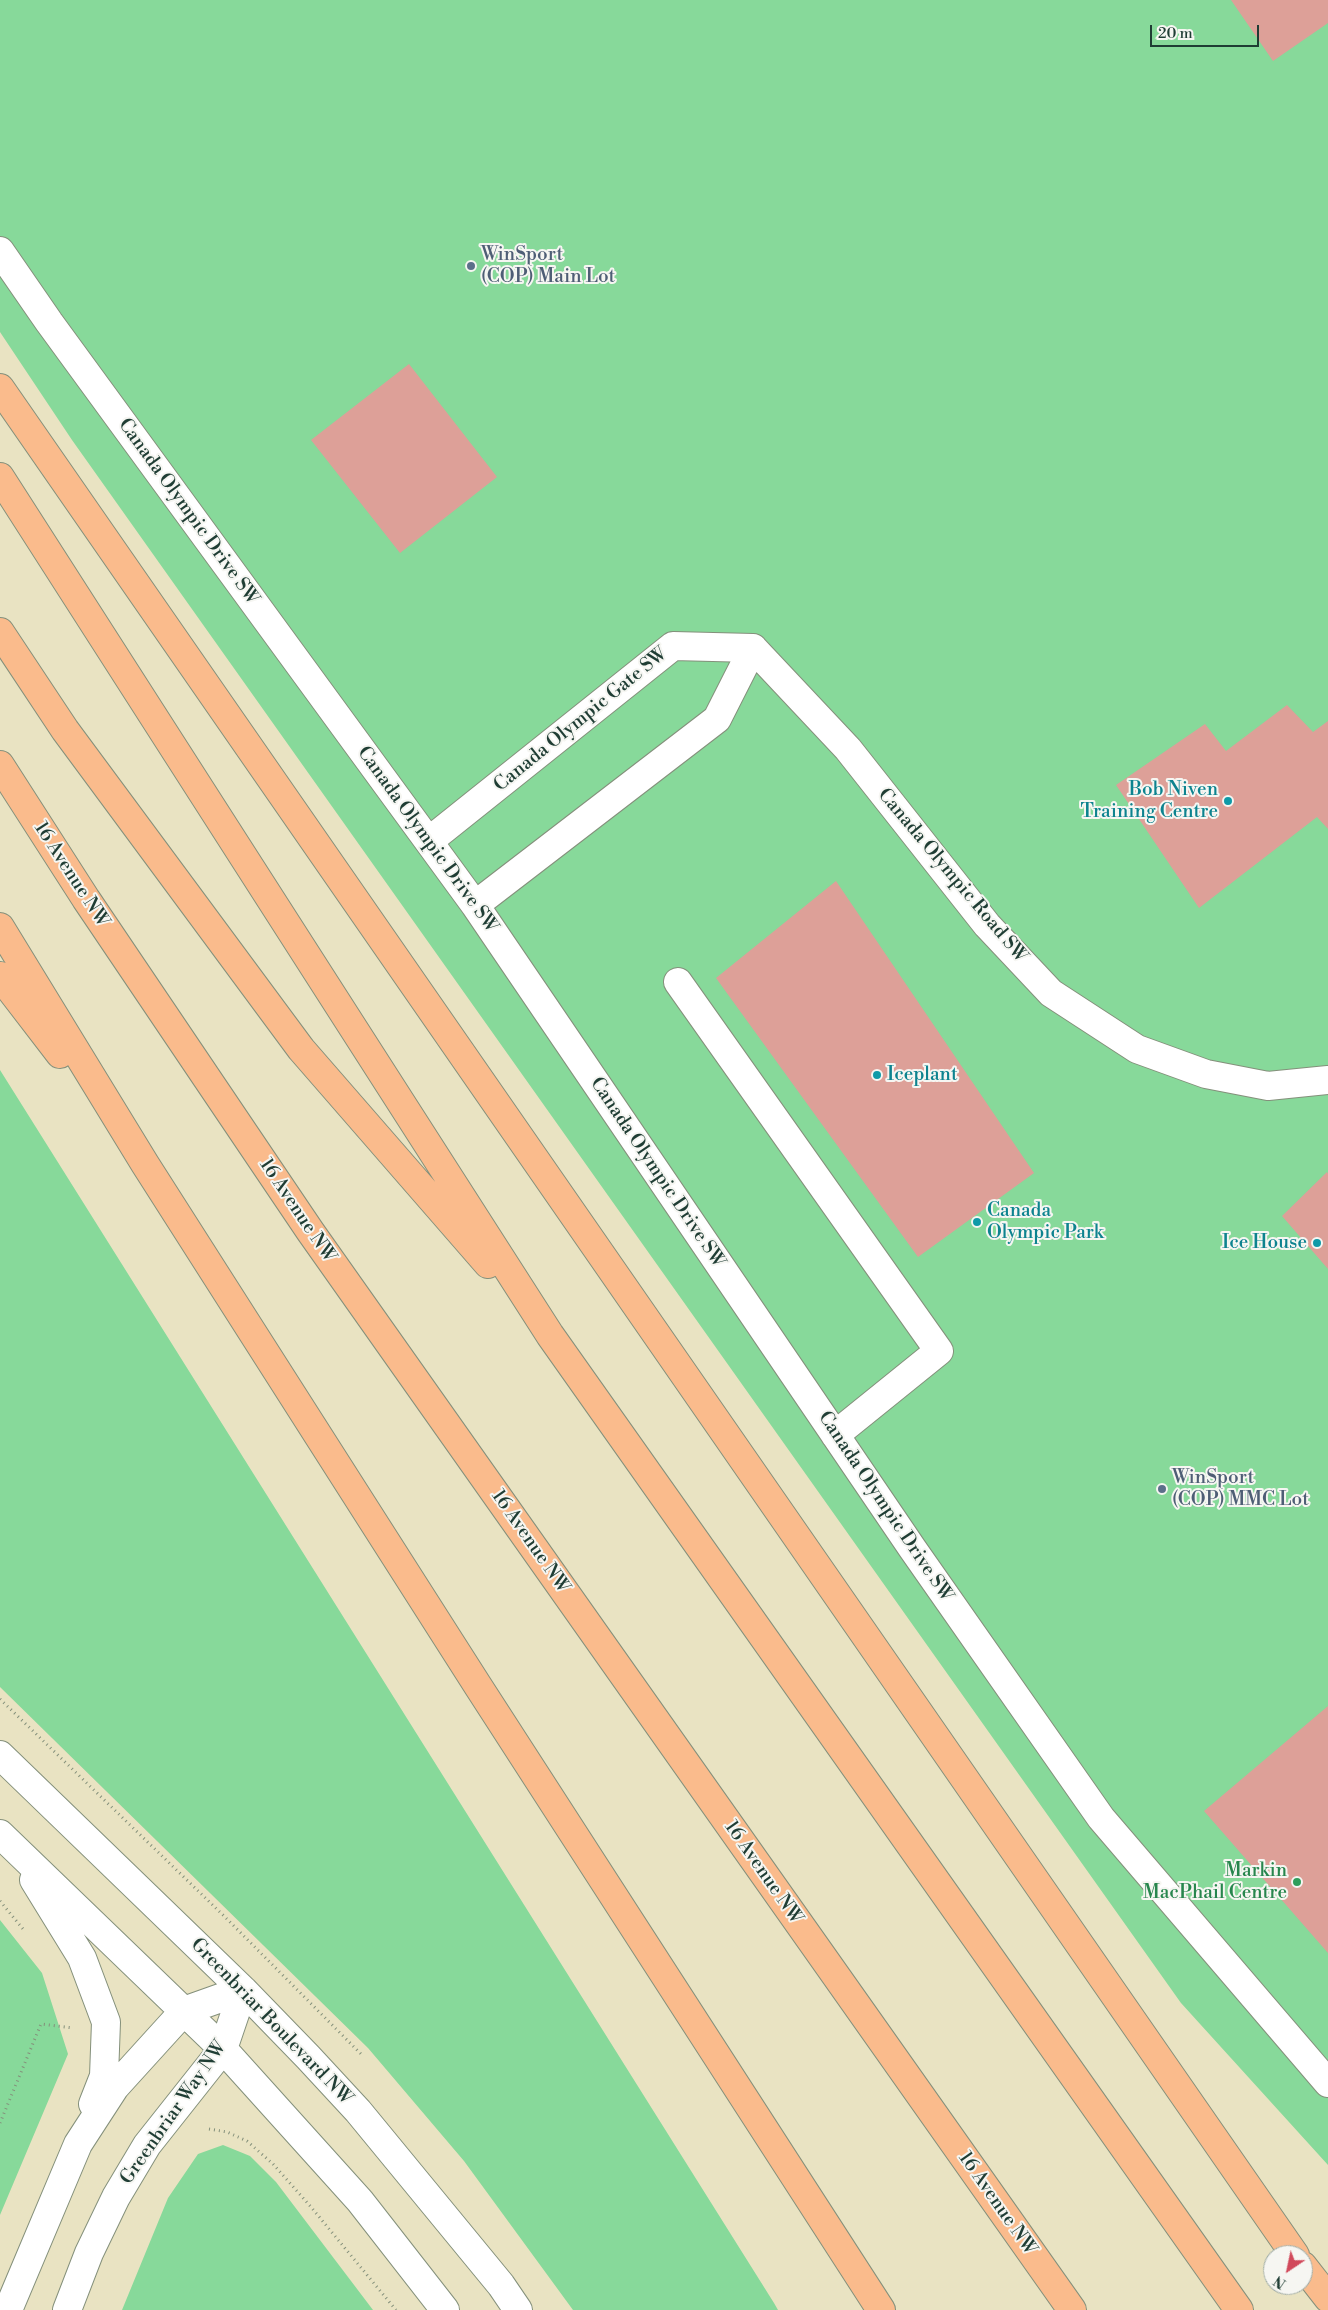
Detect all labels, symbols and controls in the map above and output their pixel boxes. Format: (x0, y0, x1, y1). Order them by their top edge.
scale bar (1153, 15, 1262, 47)
text: 20 m (1158, 24, 1193, 43)
place label: WinSport (COP) Main Lot (481, 244, 615, 288)
marker: WinSport (COP) Main Lot (465, 260, 477, 272)
street label: Canada Olympic Drive SW (113, 414, 263, 610)
street label: Canada Olympic Gate SW (490, 643, 672, 797)
street label: Canada Olympic Drive SW (352, 742, 502, 938)
place label: Bob Niven Training Centre (1080, 779, 1218, 823)
street label: Canada Olympic Road SW (872, 784, 1032, 968)
marker: Bob Niven Training Centre (1222, 795, 1234, 807)
street label: 16 Avenue NW (29, 818, 113, 932)
place label: Iceplant (887, 1064, 958, 1086)
marker: Iceplant (871, 1069, 883, 1081)
street label: Canada Olympic Drive SW (585, 1073, 729, 1273)
street label: 16 Avenue NW (254, 1155, 340, 1267)
place label: Canada Olympic Park (987, 1200, 1104, 1244)
marker: Canada Olympic Park (971, 1216, 983, 1228)
place label: Ice House (1222, 1232, 1307, 1254)
marker: Ice House (1311, 1237, 1323, 1249)
street label: Canada Olympic Drive SW (813, 1407, 957, 1607)
place label: WinSport (COP) MMC Lot (1172, 1467, 1309, 1511)
marker: WinSport (COP) MMC Lot (1156, 1483, 1168, 1495)
street label: 16 Avenue NW (486, 1486, 574, 1598)
street label: 16 Avenue NW (719, 1817, 807, 1929)
place label: Markin MacPhail Centre (1143, 1860, 1287, 1904)
marker: Markin MacPhail Centre (1291, 1876, 1303, 1888)
street label: Greenbriar Boulevard NW (185, 1934, 357, 2110)
street label: Greenbriar Way NW (116, 2037, 232, 2189)
street label: 16 Avenue NW (953, 2148, 1041, 2260)
north arrow (1263, 2245, 1313, 2295)
text: N (1271, 2271, 1290, 2292)

